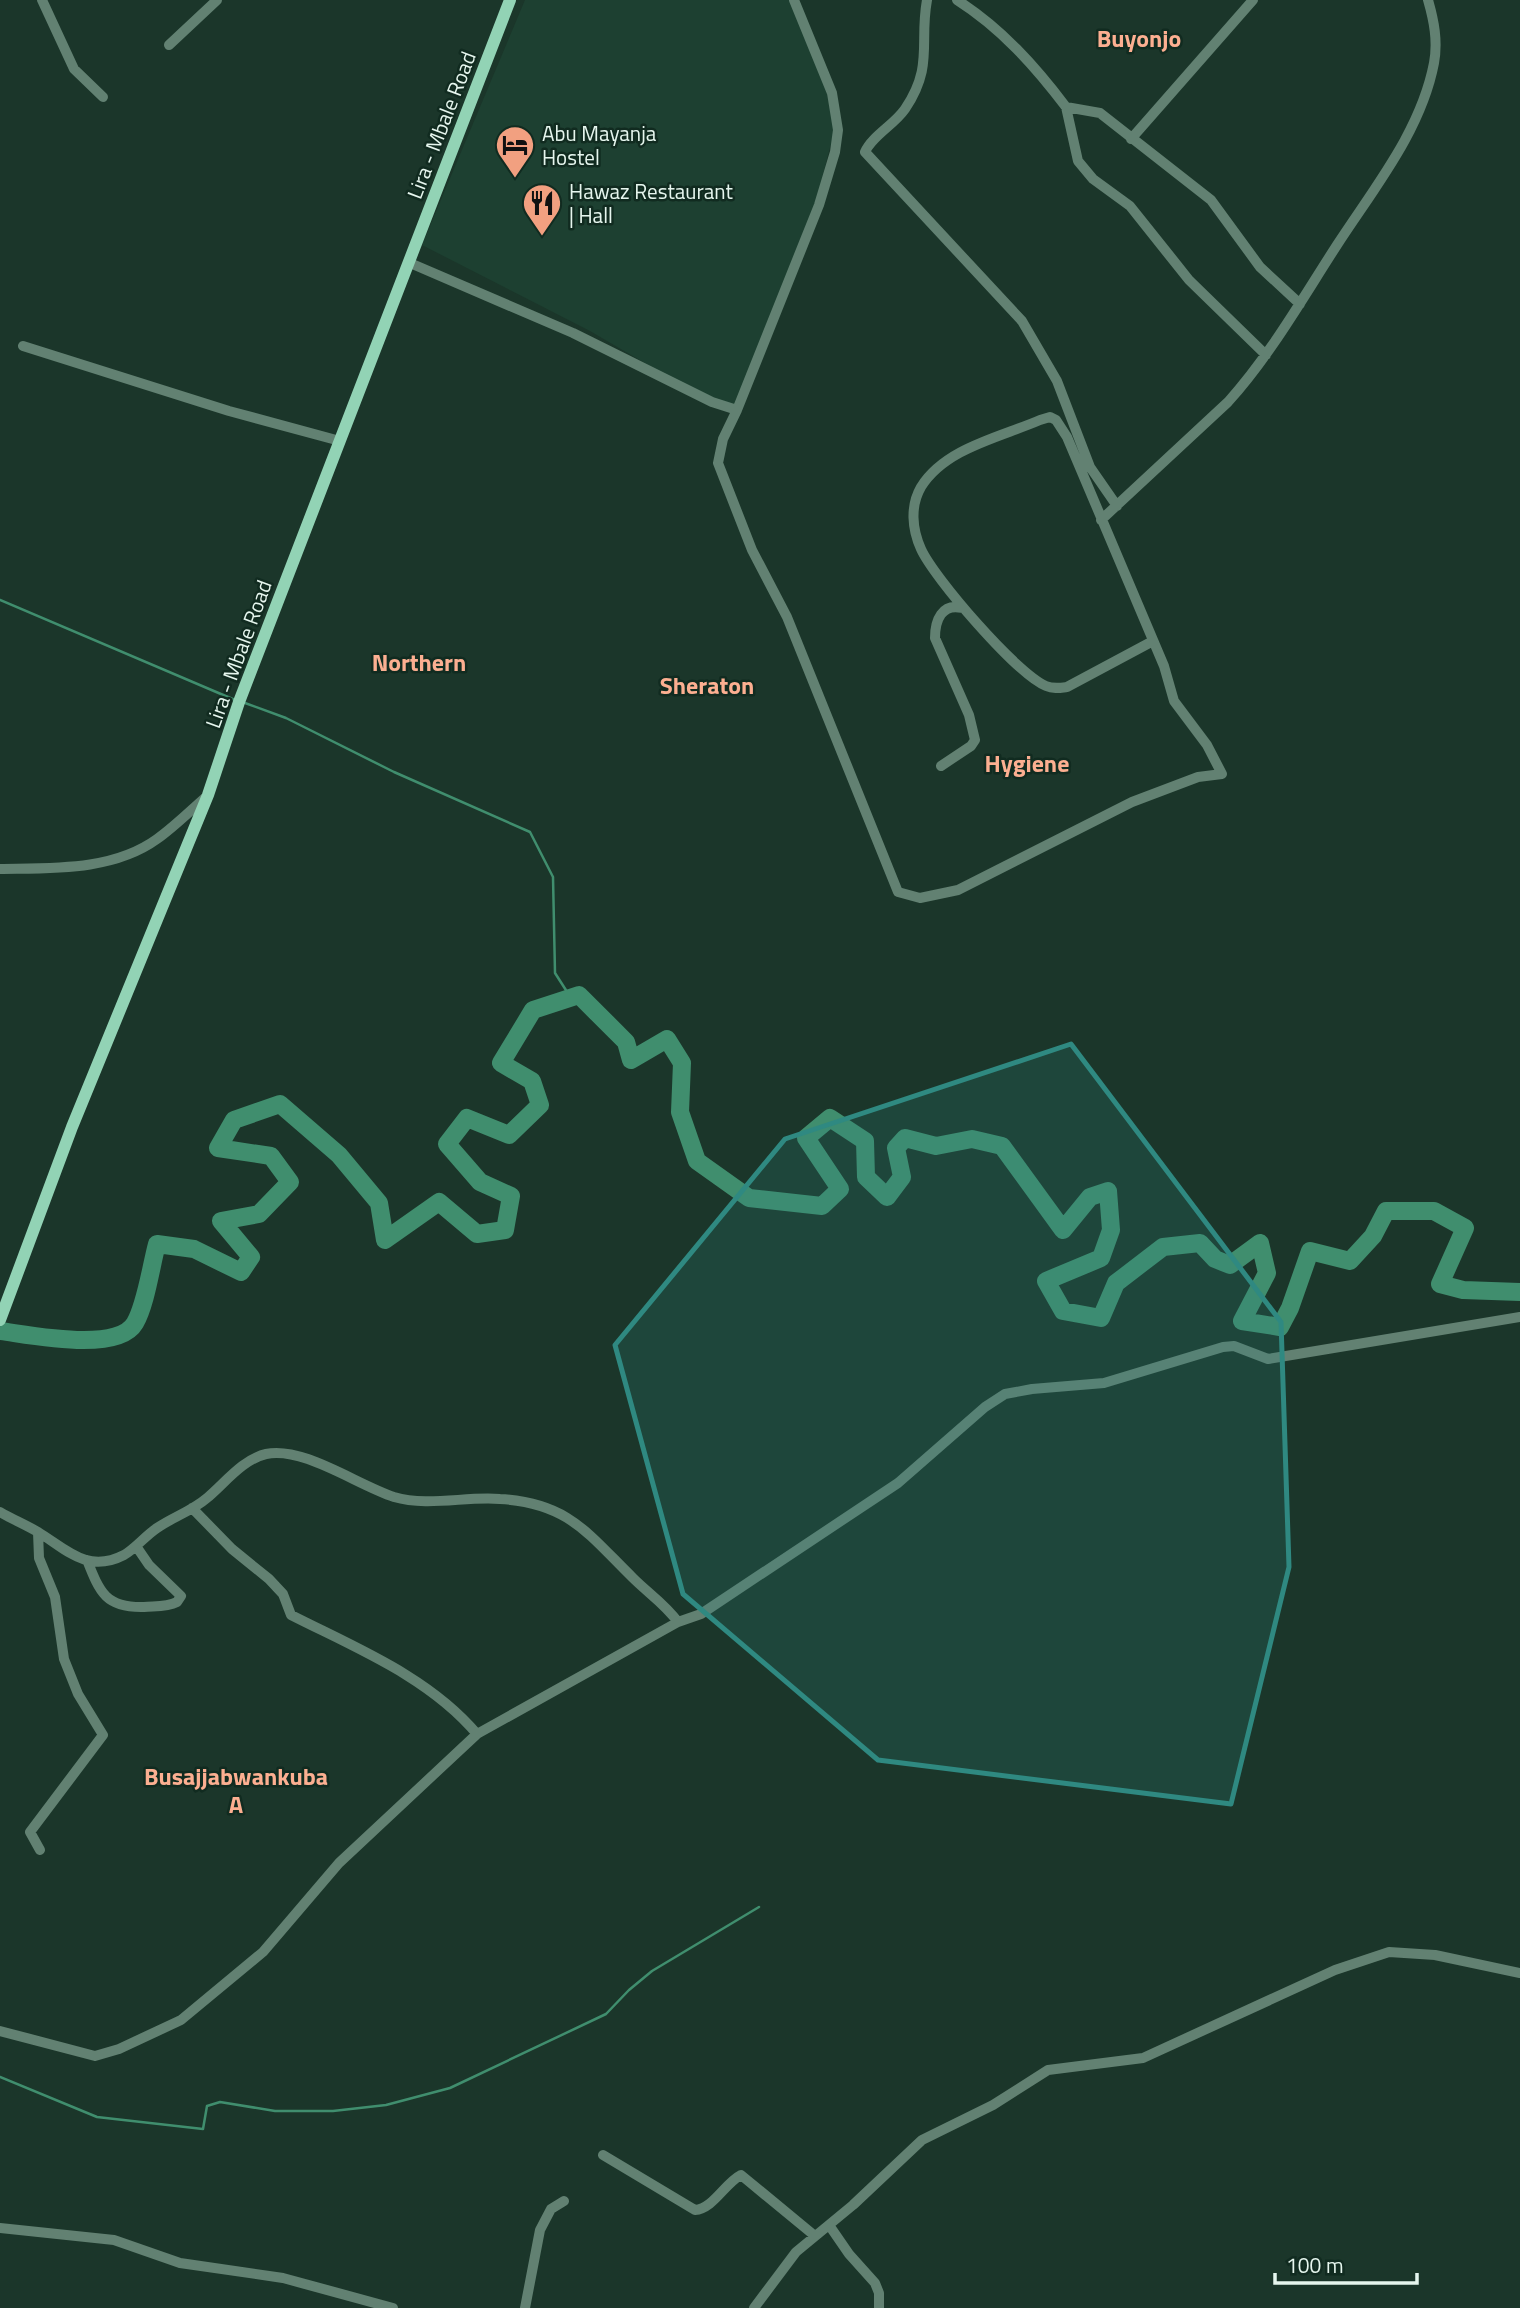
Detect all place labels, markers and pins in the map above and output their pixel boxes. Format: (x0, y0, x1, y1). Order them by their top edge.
place label: Abu Mayanja Hostel (542, 117, 657, 173)
hotel icon: Abu Mayanja Hostel (494, 124, 536, 179)
place label: Hawaz Restaurant | Hall (569, 175, 733, 231)
restaurant icon: Hawaz Restaurant | Hall (521, 182, 563, 237)

